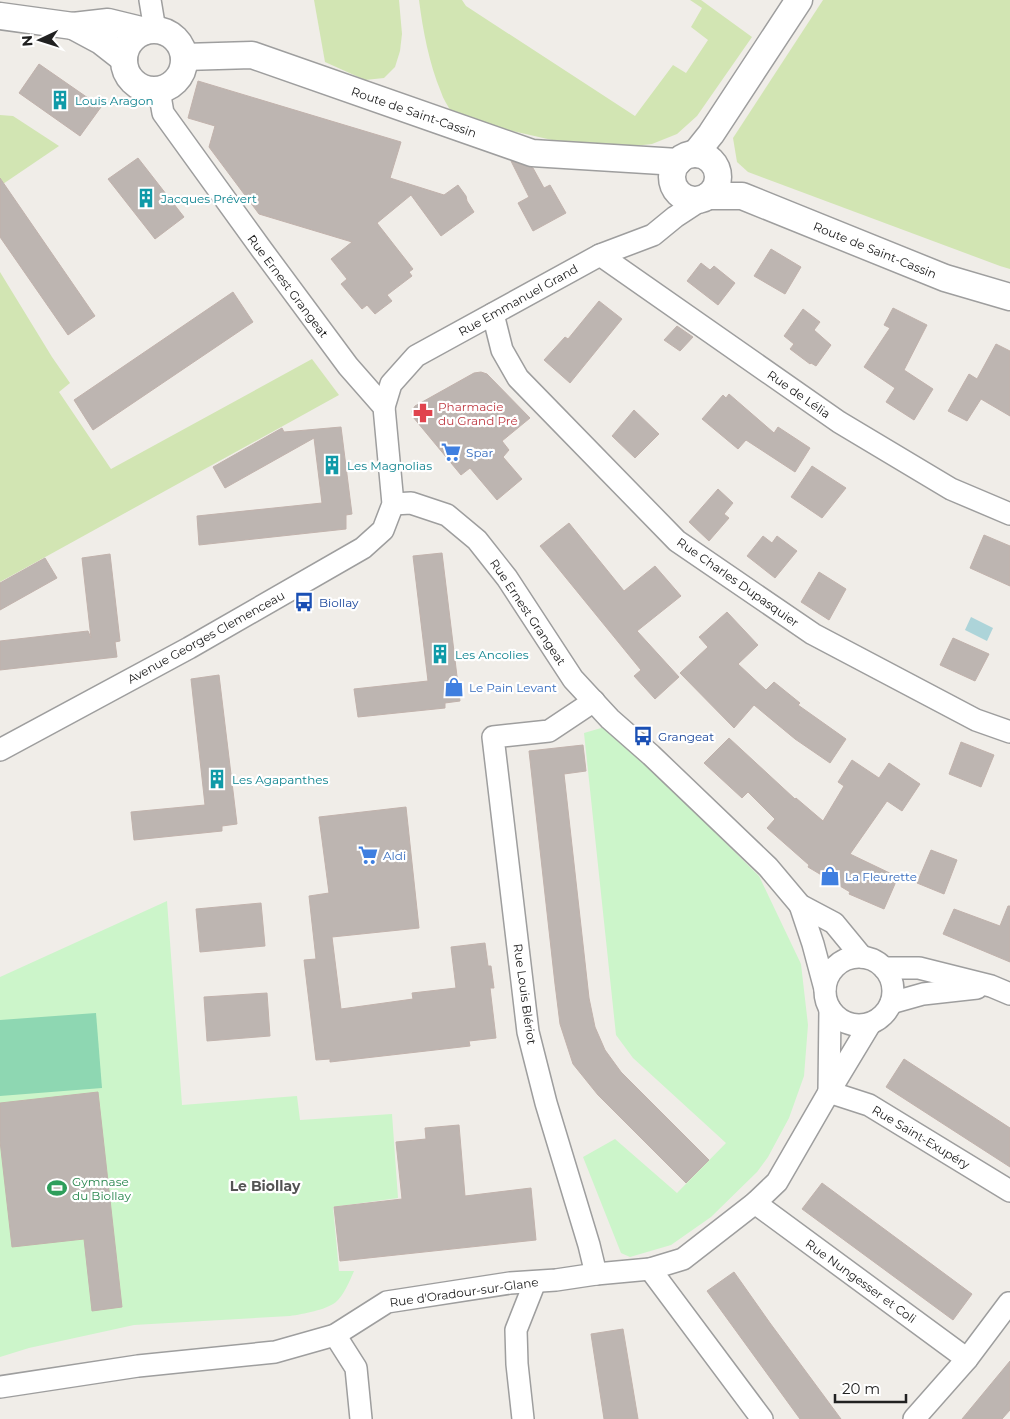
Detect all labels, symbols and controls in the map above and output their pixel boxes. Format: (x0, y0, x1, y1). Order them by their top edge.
north arrow (15, 15, 65, 65)
text: N (18, 35, 36, 47)
street label: Route de Saint-Cassin (349, 83, 479, 141)
building icon: Louis Aragon (49, 89, 71, 111)
place label: Louis Aragon (75, 93, 154, 108)
building icon: Jacques Prévert (135, 187, 157, 209)
place label: Jacques Prévert (160, 191, 257, 206)
street label: Route de Saint-Cassin (811, 218, 939, 282)
street label: Rue Ernest Grangeat (244, 232, 332, 341)
street label: Rue Emmanuel Grand (456, 261, 580, 339)
street label: Rue de Lélia (765, 367, 833, 421)
place label: Pharmacie du Grand Pré (438, 399, 518, 428)
pharmacy icon: Pharmacie du Grand Pré (412, 402, 434, 424)
supermarket icon: Spar (440, 441, 462, 463)
place label: Spar (466, 445, 494, 460)
building icon: Les Magnolias (321, 454, 343, 476)
place label: Les Magnolias (347, 458, 432, 473)
street label: Rue Charles Dupasquier (674, 534, 802, 630)
street label: Rue Ernest Grangeat (487, 556, 569, 668)
street label: Avenue Georges Clemenceau (125, 587, 287, 687)
bus stop icon: Biollay (293, 591, 315, 613)
place label: Biollay (319, 595, 359, 610)
building icon: Les Ancolies (429, 643, 451, 665)
place label: Les Ancolies (455, 647, 529, 662)
shop icon: Le Pain Levant (443, 676, 465, 698)
place label: Le Pain Levant (469, 680, 557, 695)
bus stop icon: Grangeat (632, 725, 654, 747)
place label: Grangeat (658, 729, 714, 744)
building icon: Les Agapanthes (206, 768, 228, 790)
place label: Les Agapanthes (232, 772, 329, 787)
supermarket icon: Aldi (357, 844, 379, 866)
place label: Aldi (383, 848, 406, 863)
shop icon: La Fleurette (819, 865, 841, 887)
place label: La Fleurette (845, 869, 917, 884)
street label: Rue Louis Blériot (510, 943, 540, 1046)
street label: Rue Saint-Exupéry (870, 1102, 973, 1172)
place label: Gymnase du Biollay (72, 1174, 131, 1203)
sports icon: Gymnase du Biollay (46, 1177, 68, 1199)
district label: Le Biollay (230, 1177, 301, 1195)
street label: Rue Nungesser et Coli (803, 1236, 919, 1326)
street label: Rue d'Oradour-sur-Glane (389, 1274, 539, 1310)
scale bar (835, 1372, 906, 1404)
text: 20 m (842, 1379, 880, 1398)

